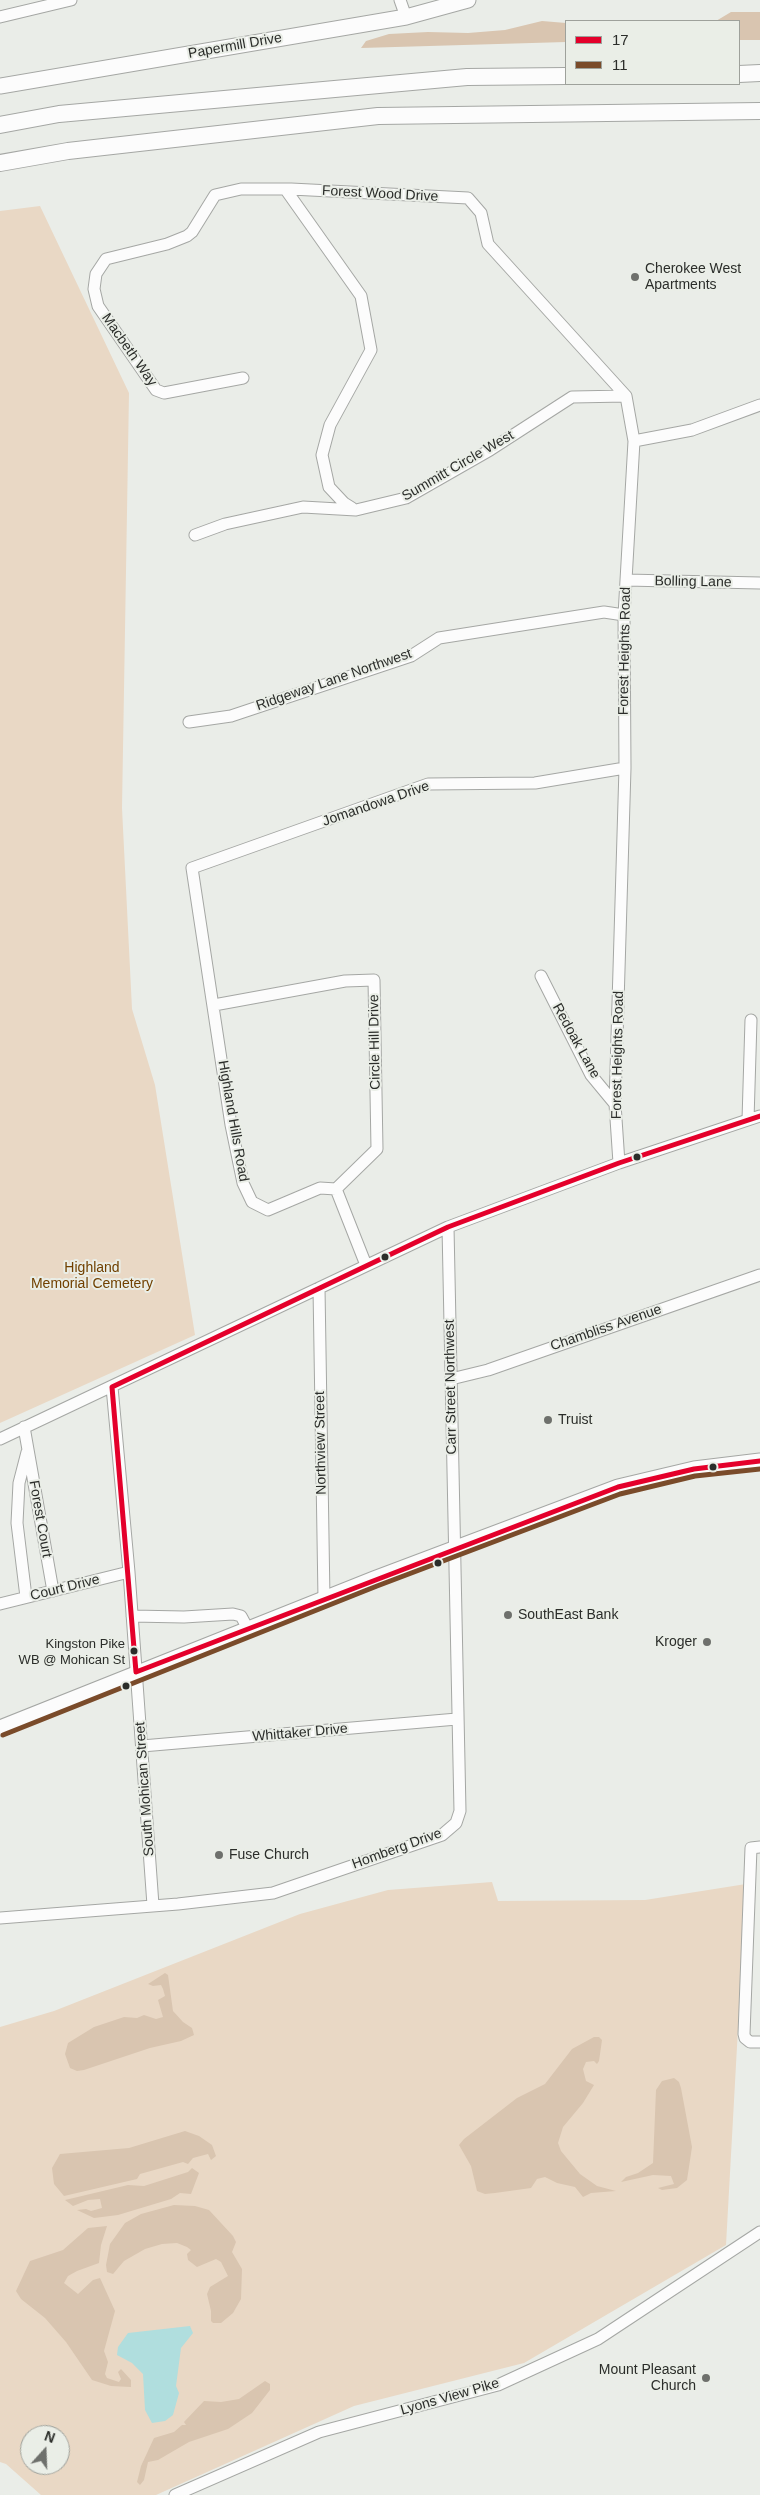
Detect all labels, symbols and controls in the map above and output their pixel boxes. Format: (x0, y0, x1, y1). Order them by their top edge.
legend (565, 20, 740, 85)
street label: Papermill Drive (187, 29, 283, 63)
text: 17 (612, 31, 629, 48)
text: 11 (612, 56, 628, 73)
street label: Forest Wood Drive (321, 183, 439, 205)
place label: Cherokee West Apartments (645, 261, 741, 294)
marker: Cherokee West Apartments (629, 271, 641, 283)
street label: Macbeth Way (98, 310, 160, 390)
street label: Summitt Circle West (399, 427, 517, 505)
street label: Bolling Lane (654, 573, 732, 591)
street label: Forest Heights Road (615, 587, 635, 715)
street label: Ridgeway Lane Northwest (254, 645, 414, 715)
street label: Jomandowa Drive (320, 778, 432, 830)
street label: Forest Heights Road (608, 991, 628, 1119)
street label: Circle Hill Drive (366, 994, 384, 1090)
street label: Redoak Lane (548, 1001, 604, 1081)
street label: Highland Hills Road (214, 1059, 252, 1183)
unlabelled marker (632, 1152, 642, 1162)
unlabelled marker (380, 1252, 390, 1262)
park label: Highland Memorial Cemetery (31, 1260, 153, 1292)
street label: Chambliss Avenue (548, 1301, 664, 1355)
street label: Carr Street Northwest (441, 1319, 461, 1455)
street label: Northview Street (312, 1391, 330, 1495)
place label: Truist (558, 1412, 592, 1428)
marker: Truist (542, 1414, 554, 1426)
unlabelled marker (708, 1462, 718, 1472)
street label: Forest Court (25, 1479, 55, 1559)
unlabelled marker (433, 1558, 443, 1568)
street label: Court Drive (29, 1571, 101, 1605)
place label: SouthEast Bank (518, 1607, 618, 1623)
marker: SouthEast Bank (502, 1609, 514, 1621)
place label: Kroger (655, 1634, 697, 1650)
place label: Kingston Pike WB @ Mohican St (19, 1636, 125, 1667)
marker: Kroger (701, 1636, 713, 1648)
marker: Kingston Pike WB @ Mohican St (129, 1646, 139, 1656)
unlabelled marker (121, 1681, 131, 1691)
street label: Whittaker Drive (252, 1720, 348, 1746)
street label: South Mohican Street (132, 1721, 158, 1857)
street label: Homberg Drive (350, 1825, 444, 1873)
place label: Fuse Church (229, 1847, 309, 1863)
marker: Fuse Church (213, 1849, 225, 1861)
place label: Mount Pleasant Church (599, 2362, 696, 2394)
marker: Mount Pleasant Church (700, 2372, 712, 2384)
street label: Lyons View Pike (399, 2375, 501, 2419)
north arrow (20, 2425, 70, 2475)
text: N (42, 2428, 57, 2446)

